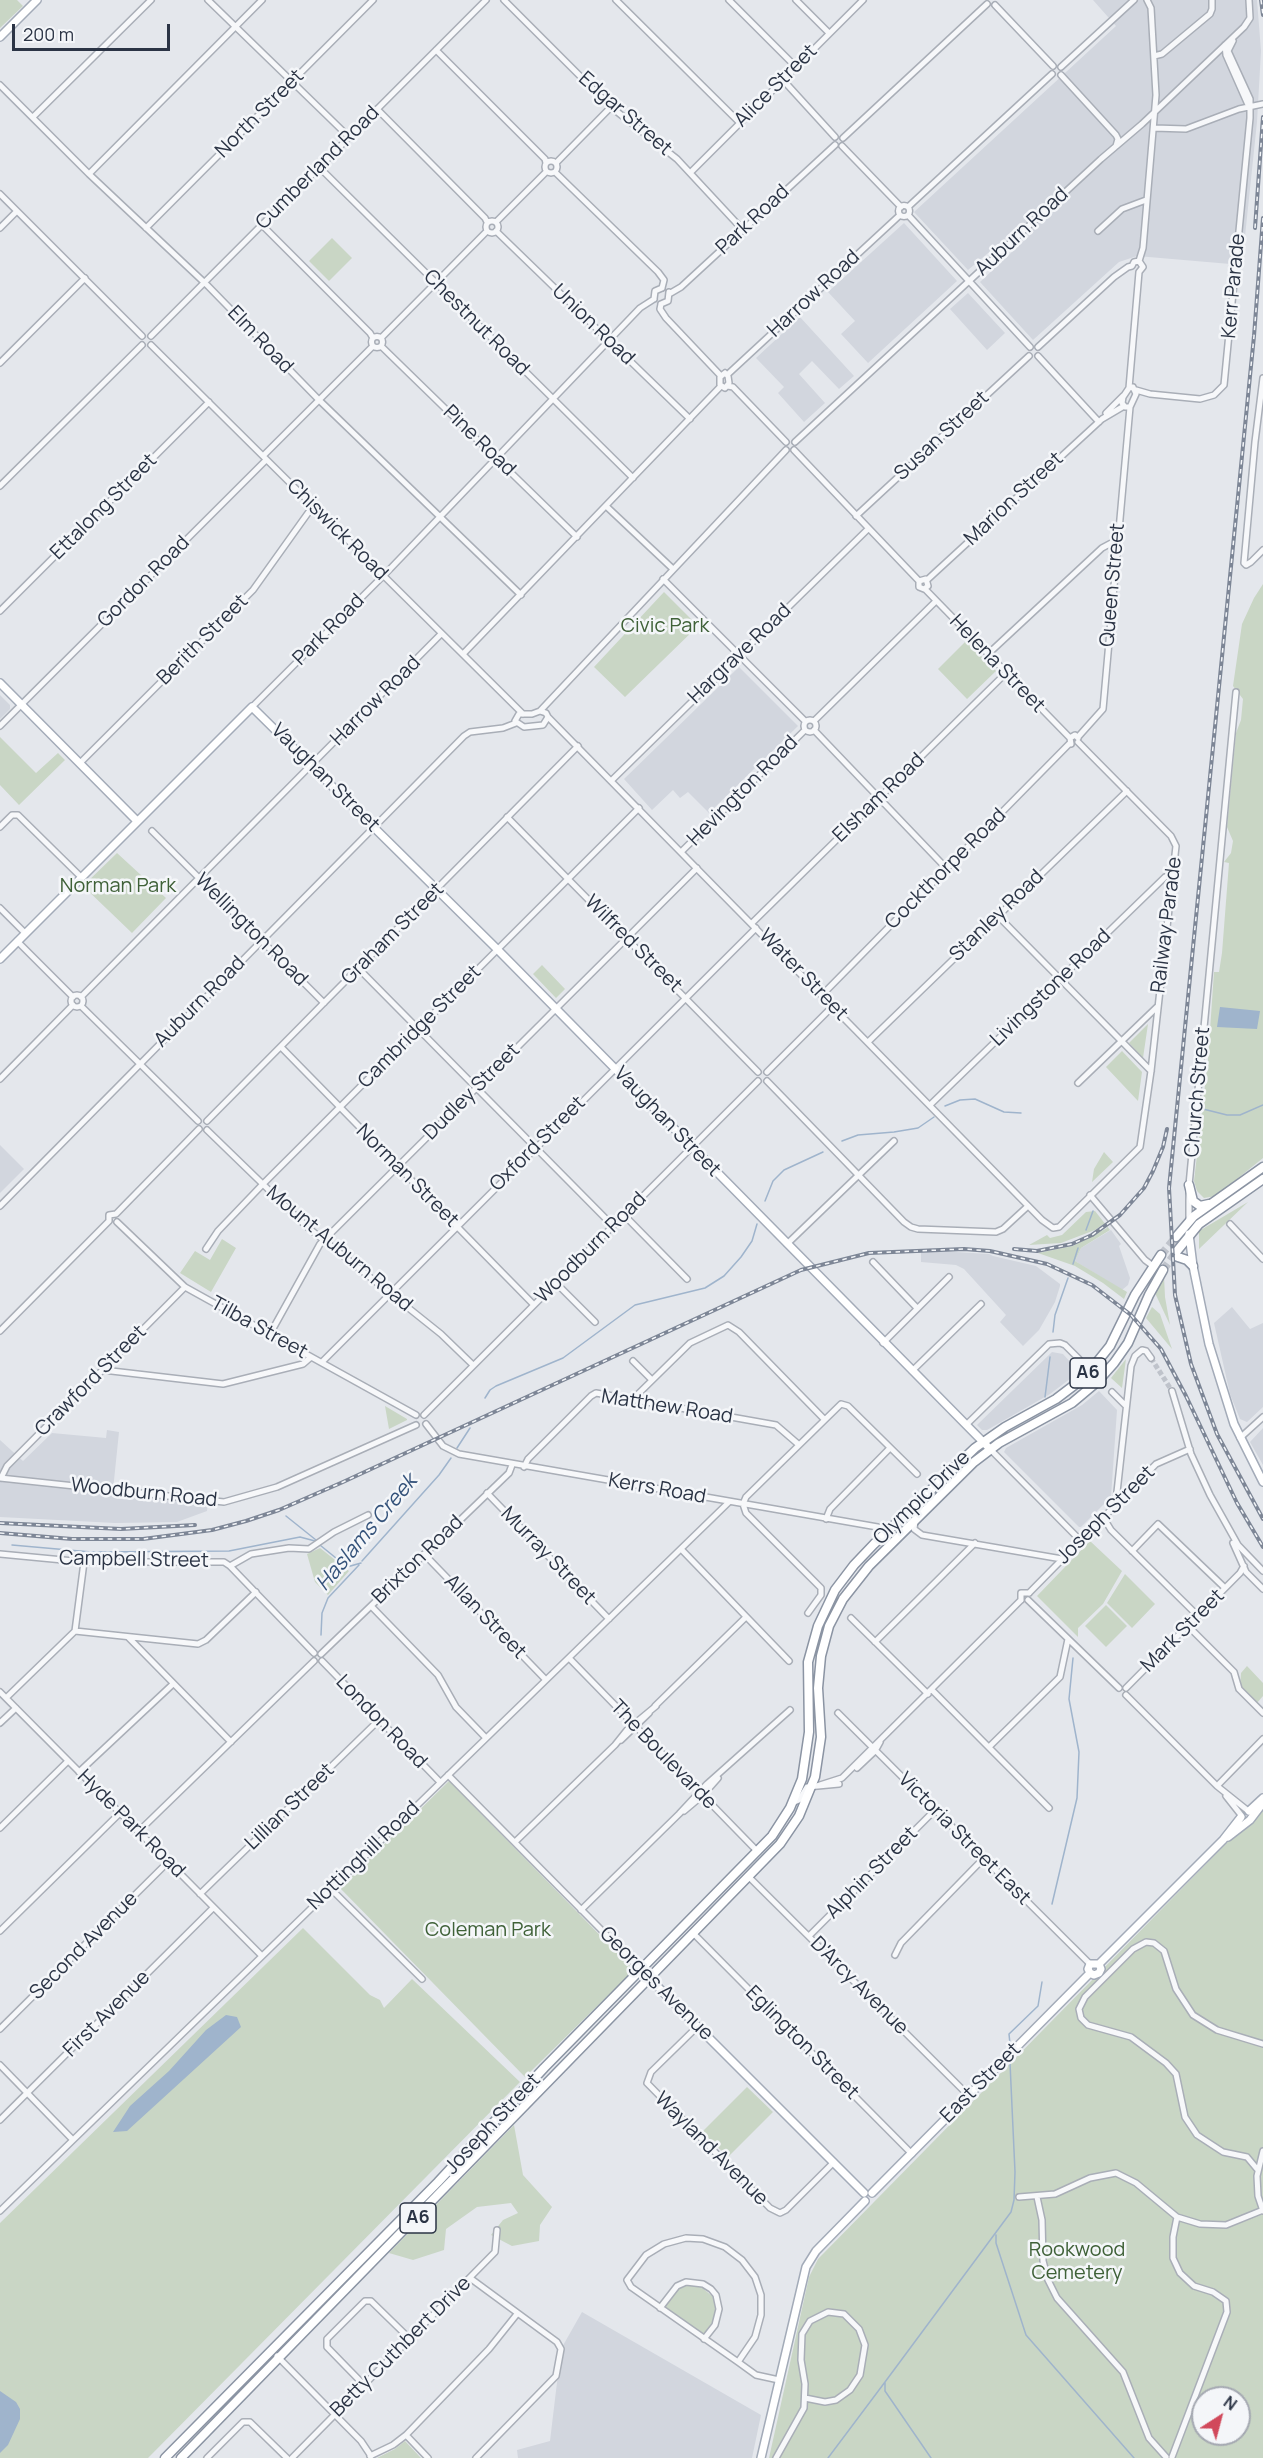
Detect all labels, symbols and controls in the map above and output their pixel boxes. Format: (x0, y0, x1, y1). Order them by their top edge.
scale bar (15, 12, 172, 50)
text: 200 m (23, 22, 74, 46)
street label: Alice Street (730, 40, 822, 132)
street label: North Street (211, 65, 309, 163)
street label: Edgar Street (573, 67, 677, 161)
street label: Cumberland Road (251, 101, 385, 235)
street label: Park Road (711, 180, 795, 260)
street label: Auburn Road (970, 183, 1074, 281)
street label: Kerr Parade (1217, 232, 1251, 340)
street label: Harrow Road (763, 245, 865, 343)
street label: Chestnut Road (418, 265, 534, 381)
street label: Union Road (547, 280, 639, 370)
street label: Elm Road (222, 301, 298, 379)
street label: Susan Street (890, 386, 994, 486)
street label: Pine Road (438, 401, 520, 481)
street label: Marion Street (960, 447, 1068, 551)
street label: Ettalong Street (46, 449, 162, 565)
street label: Chiswick Road (281, 474, 393, 586)
street label: Queen Street (1096, 522, 1130, 648)
street label: Gordon Road (93, 531, 195, 633)
street label: Park Road (288, 589, 370, 671)
street label: Berith Street (153, 590, 253, 690)
street label: Hargrave Road (684, 599, 796, 709)
street label: Helena Street (944, 610, 1050, 718)
park label: Civic Park (621, 614, 709, 638)
street label: Harrow Road (326, 651, 426, 751)
street label: Vaughan Street (266, 719, 384, 837)
street label: Hevington Road (683, 731, 803, 851)
street label: Elsham Road (828, 748, 930, 848)
street label: Cockthorpe Road (881, 804, 1011, 934)
street label: Railway Parade (1147, 856, 1187, 994)
street label: Stanley Road (945, 865, 1049, 967)
street label: Wellington Road (190, 869, 312, 991)
park label: Norman Park (60, 874, 176, 898)
street label: Graham Street (337, 878, 449, 990)
street label: Wilfred Street (579, 890, 687, 998)
street label: Water Street (753, 924, 853, 1026)
street label: Livingstone Road (986, 924, 1116, 1052)
street label: Auburn Road (150, 952, 250, 1052)
street label: Cambridge Street (353, 960, 487, 1094)
street label: Church Street (1180, 1026, 1216, 1158)
street label: Dudley Street (419, 1039, 525, 1145)
street label: Vaughan Street (608, 1062, 726, 1182)
street label: Oxford Street (485, 1091, 591, 1197)
street label: Norman Street (351, 1120, 463, 1232)
street label: Mount Auburn Road (261, 1181, 417, 1317)
street label: Woodburn Road (530, 1187, 652, 1309)
street label: Tilba Street (206, 1292, 312, 1364)
street label: Crawford Street (30, 1320, 152, 1442)
road number: A6 (1070, 1358, 1106, 1388)
street label: Matthew Road (600, 1385, 734, 1429)
street label: Olympic Drive (869, 1446, 975, 1550)
street label: Joseph Street (1052, 1461, 1160, 1569)
street label: Kerrs Road (606, 1469, 708, 1509)
water label: Haslams Creek (311, 1470, 423, 1596)
street label: Woodburn Road (70, 1473, 218, 1513)
street label: Murray Street (495, 1502, 601, 1610)
street label: Brixton Road (367, 1511, 469, 1609)
street label: Campbell Street (59, 1547, 209, 1573)
street label: Allan Street (439, 1570, 531, 1664)
street label: Mark Street (1136, 1584, 1230, 1678)
street label: London Road (330, 1670, 432, 1774)
street label: The Boulevarde (605, 1695, 721, 1815)
street label: Lillian Street (240, 1759, 340, 1855)
street label: Hyde Park Road (72, 1765, 190, 1883)
street label: Victoria Street East (893, 1768, 1035, 1910)
street label: Nottinghill Road (303, 1797, 425, 1915)
street label: Alphin Street (821, 1822, 923, 1924)
street label: Second Avenue (25, 1887, 143, 2005)
park label: Coleman Park (425, 1918, 551, 1942)
street label: Georges Avenue (594, 1922, 718, 2046)
street label: D'Arcy Avenue (805, 1932, 913, 2040)
street label: First Avenue (59, 1966, 155, 2062)
street label: Eglington Street (740, 1981, 864, 2105)
street label: East Street (936, 2038, 1026, 2128)
street label: Joseph Street (440, 2069, 546, 2179)
street label: Wayland Avenue (649, 2087, 773, 2211)
road number: A6 (400, 2203, 436, 2233)
park label: Rookwood Cemetery (1029, 2238, 1125, 2285)
street label: Betty Cuthbert Drive (326, 2272, 476, 2422)
north arrow (1191, 2386, 1251, 2446)
text: N (1219, 2391, 1242, 2415)

